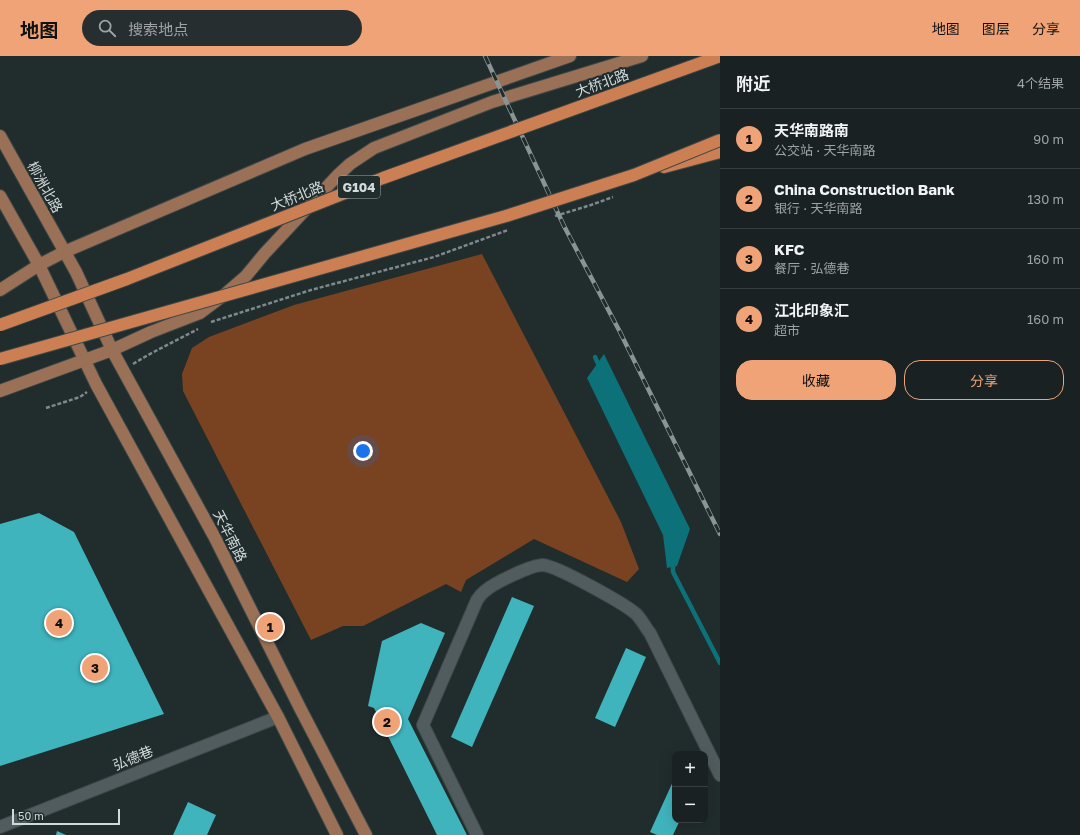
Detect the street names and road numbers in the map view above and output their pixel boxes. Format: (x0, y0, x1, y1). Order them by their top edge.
street label: 大桥北路 (573, 65, 631, 100)
street label: 柳洲北路 (24, 158, 66, 215)
road number: G104 (338, 176, 380, 198)
street label: 大桥北路 (268, 177, 326, 214)
street label: 天华南路 (210, 507, 251, 565)
street label: 弘德巷 (110, 742, 155, 773)

